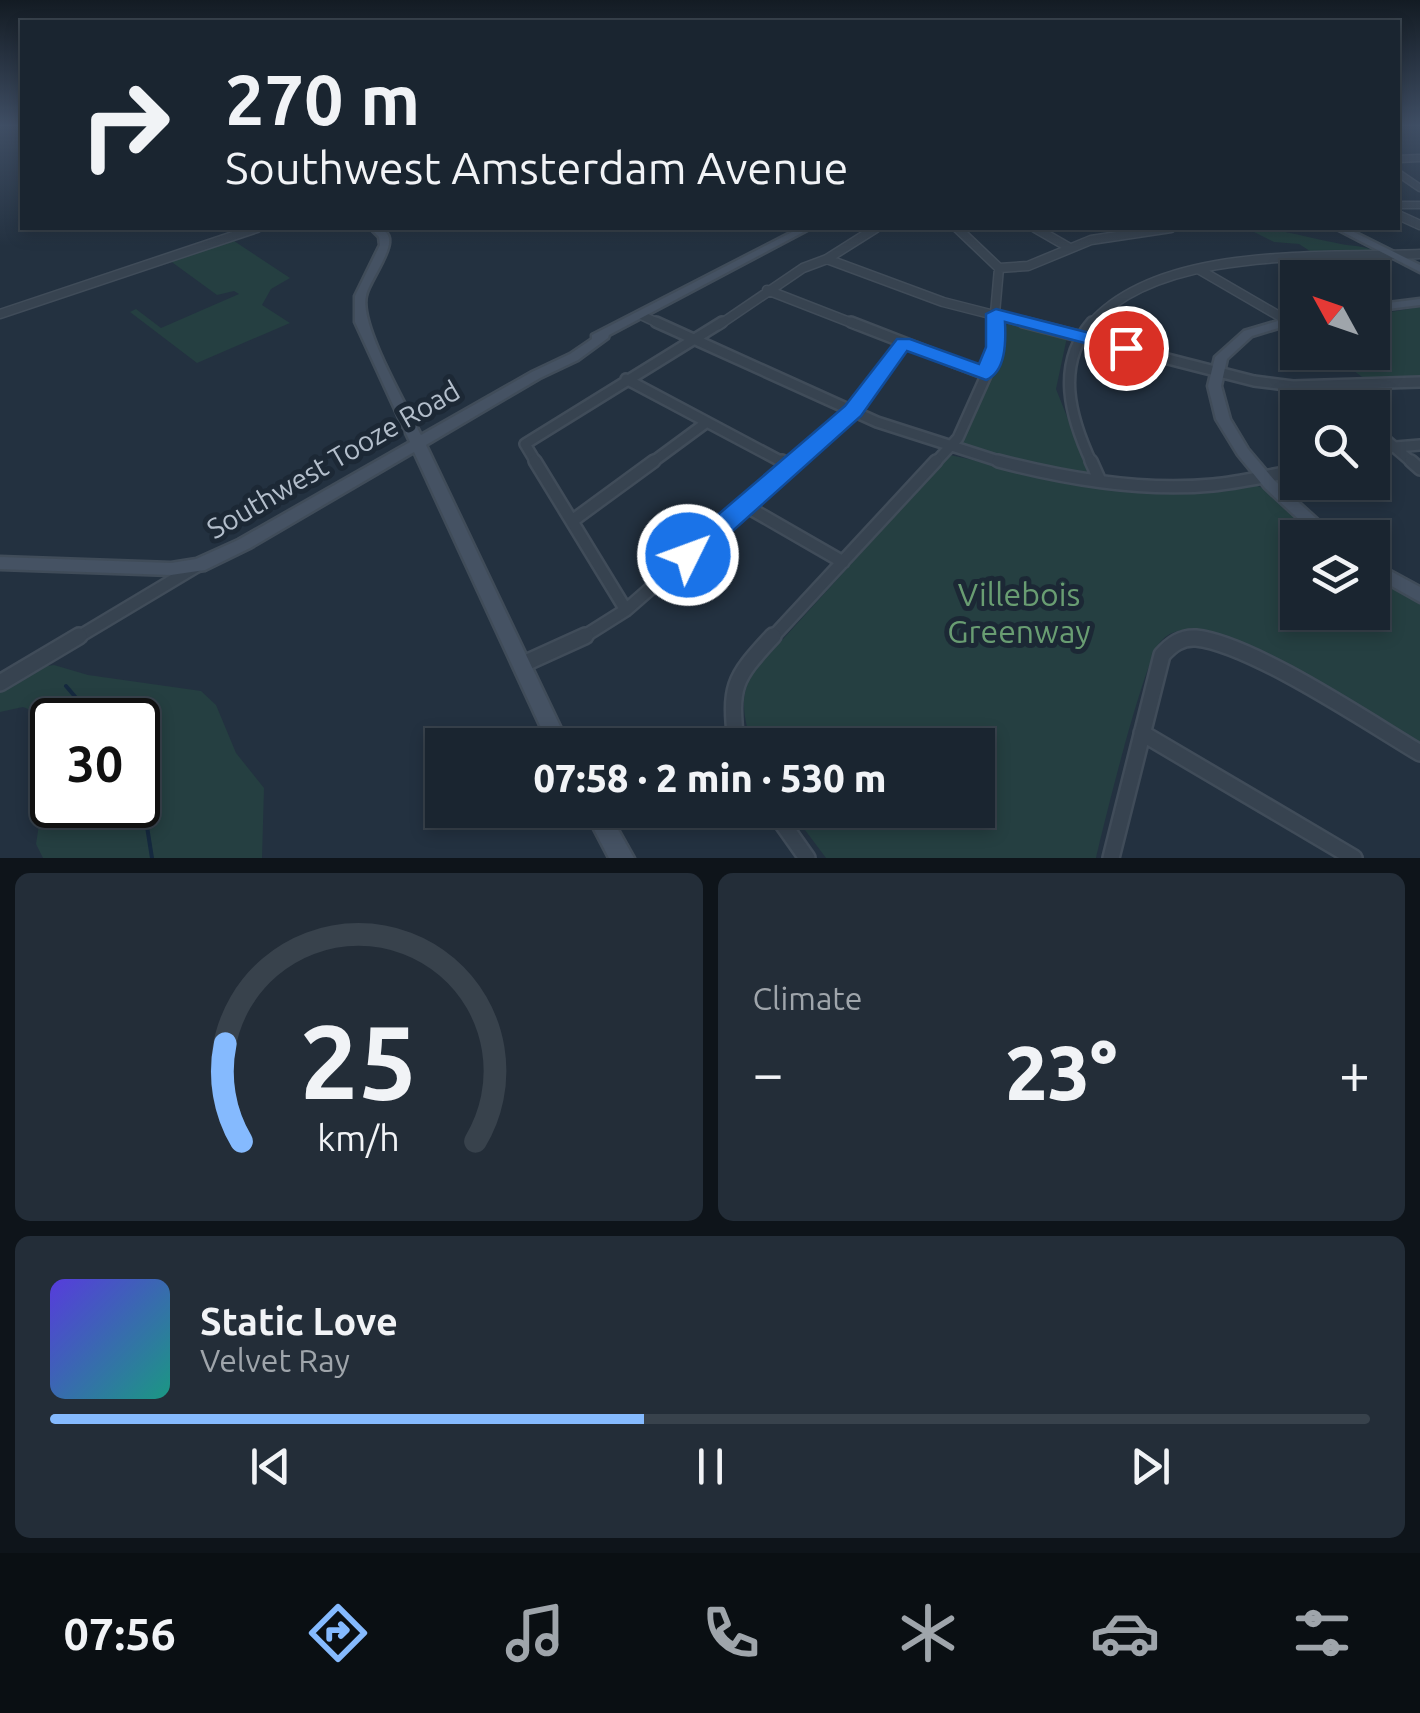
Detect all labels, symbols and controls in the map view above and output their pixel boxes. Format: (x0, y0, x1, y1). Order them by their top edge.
icon: right (60, 60, 190, 190)
text: 270 m (225, 60, 420, 138)
text: Southwest Amsterdam Avenue (225, 142, 848, 193)
north arrow (1280, 260, 1390, 370)
map controls (1280, 260, 1390, 630)
pin (1084, 306, 1169, 391)
icon: arrive (1099, 321, 1154, 376)
street label: Southwest Tooze Road (201, 374, 465, 544)
button: search (1280, 390, 1390, 500)
position arrow (636, 503, 740, 607)
button: layers (1280, 520, 1390, 630)
park label: Villebois Greenway (947, 576, 1091, 649)
speed limit sign: 30 (30, 698, 160, 828)
text: 07:58 · 2 min · 530 m (533, 757, 887, 799)
text: Climate (753, 980, 863, 1016)
text: 25 (300, 1002, 417, 1119)
text: 23° (1005, 1030, 1117, 1114)
text: − (753, 1042, 784, 1103)
text: + (1339, 1042, 1370, 1103)
text: km/h (317, 1118, 400, 1158)
text: Static Love (200, 1300, 398, 1342)
text: Velvet Ray (200, 1342, 350, 1378)
icon: previous (243, 1439, 298, 1494)
icon: pause (683, 1439, 738, 1494)
icon: next (1123, 1439, 1178, 1494)
icon: directions (303, 1598, 373, 1668)
icon: music (500, 1598, 570, 1668)
icon: phone (696, 1598, 766, 1668)
icon: climate (893, 1598, 963, 1668)
icon: car (1090, 1598, 1160, 1668)
icon: filters (1287, 1598, 1357, 1668)
text: 07:56 (63, 1608, 176, 1659)

